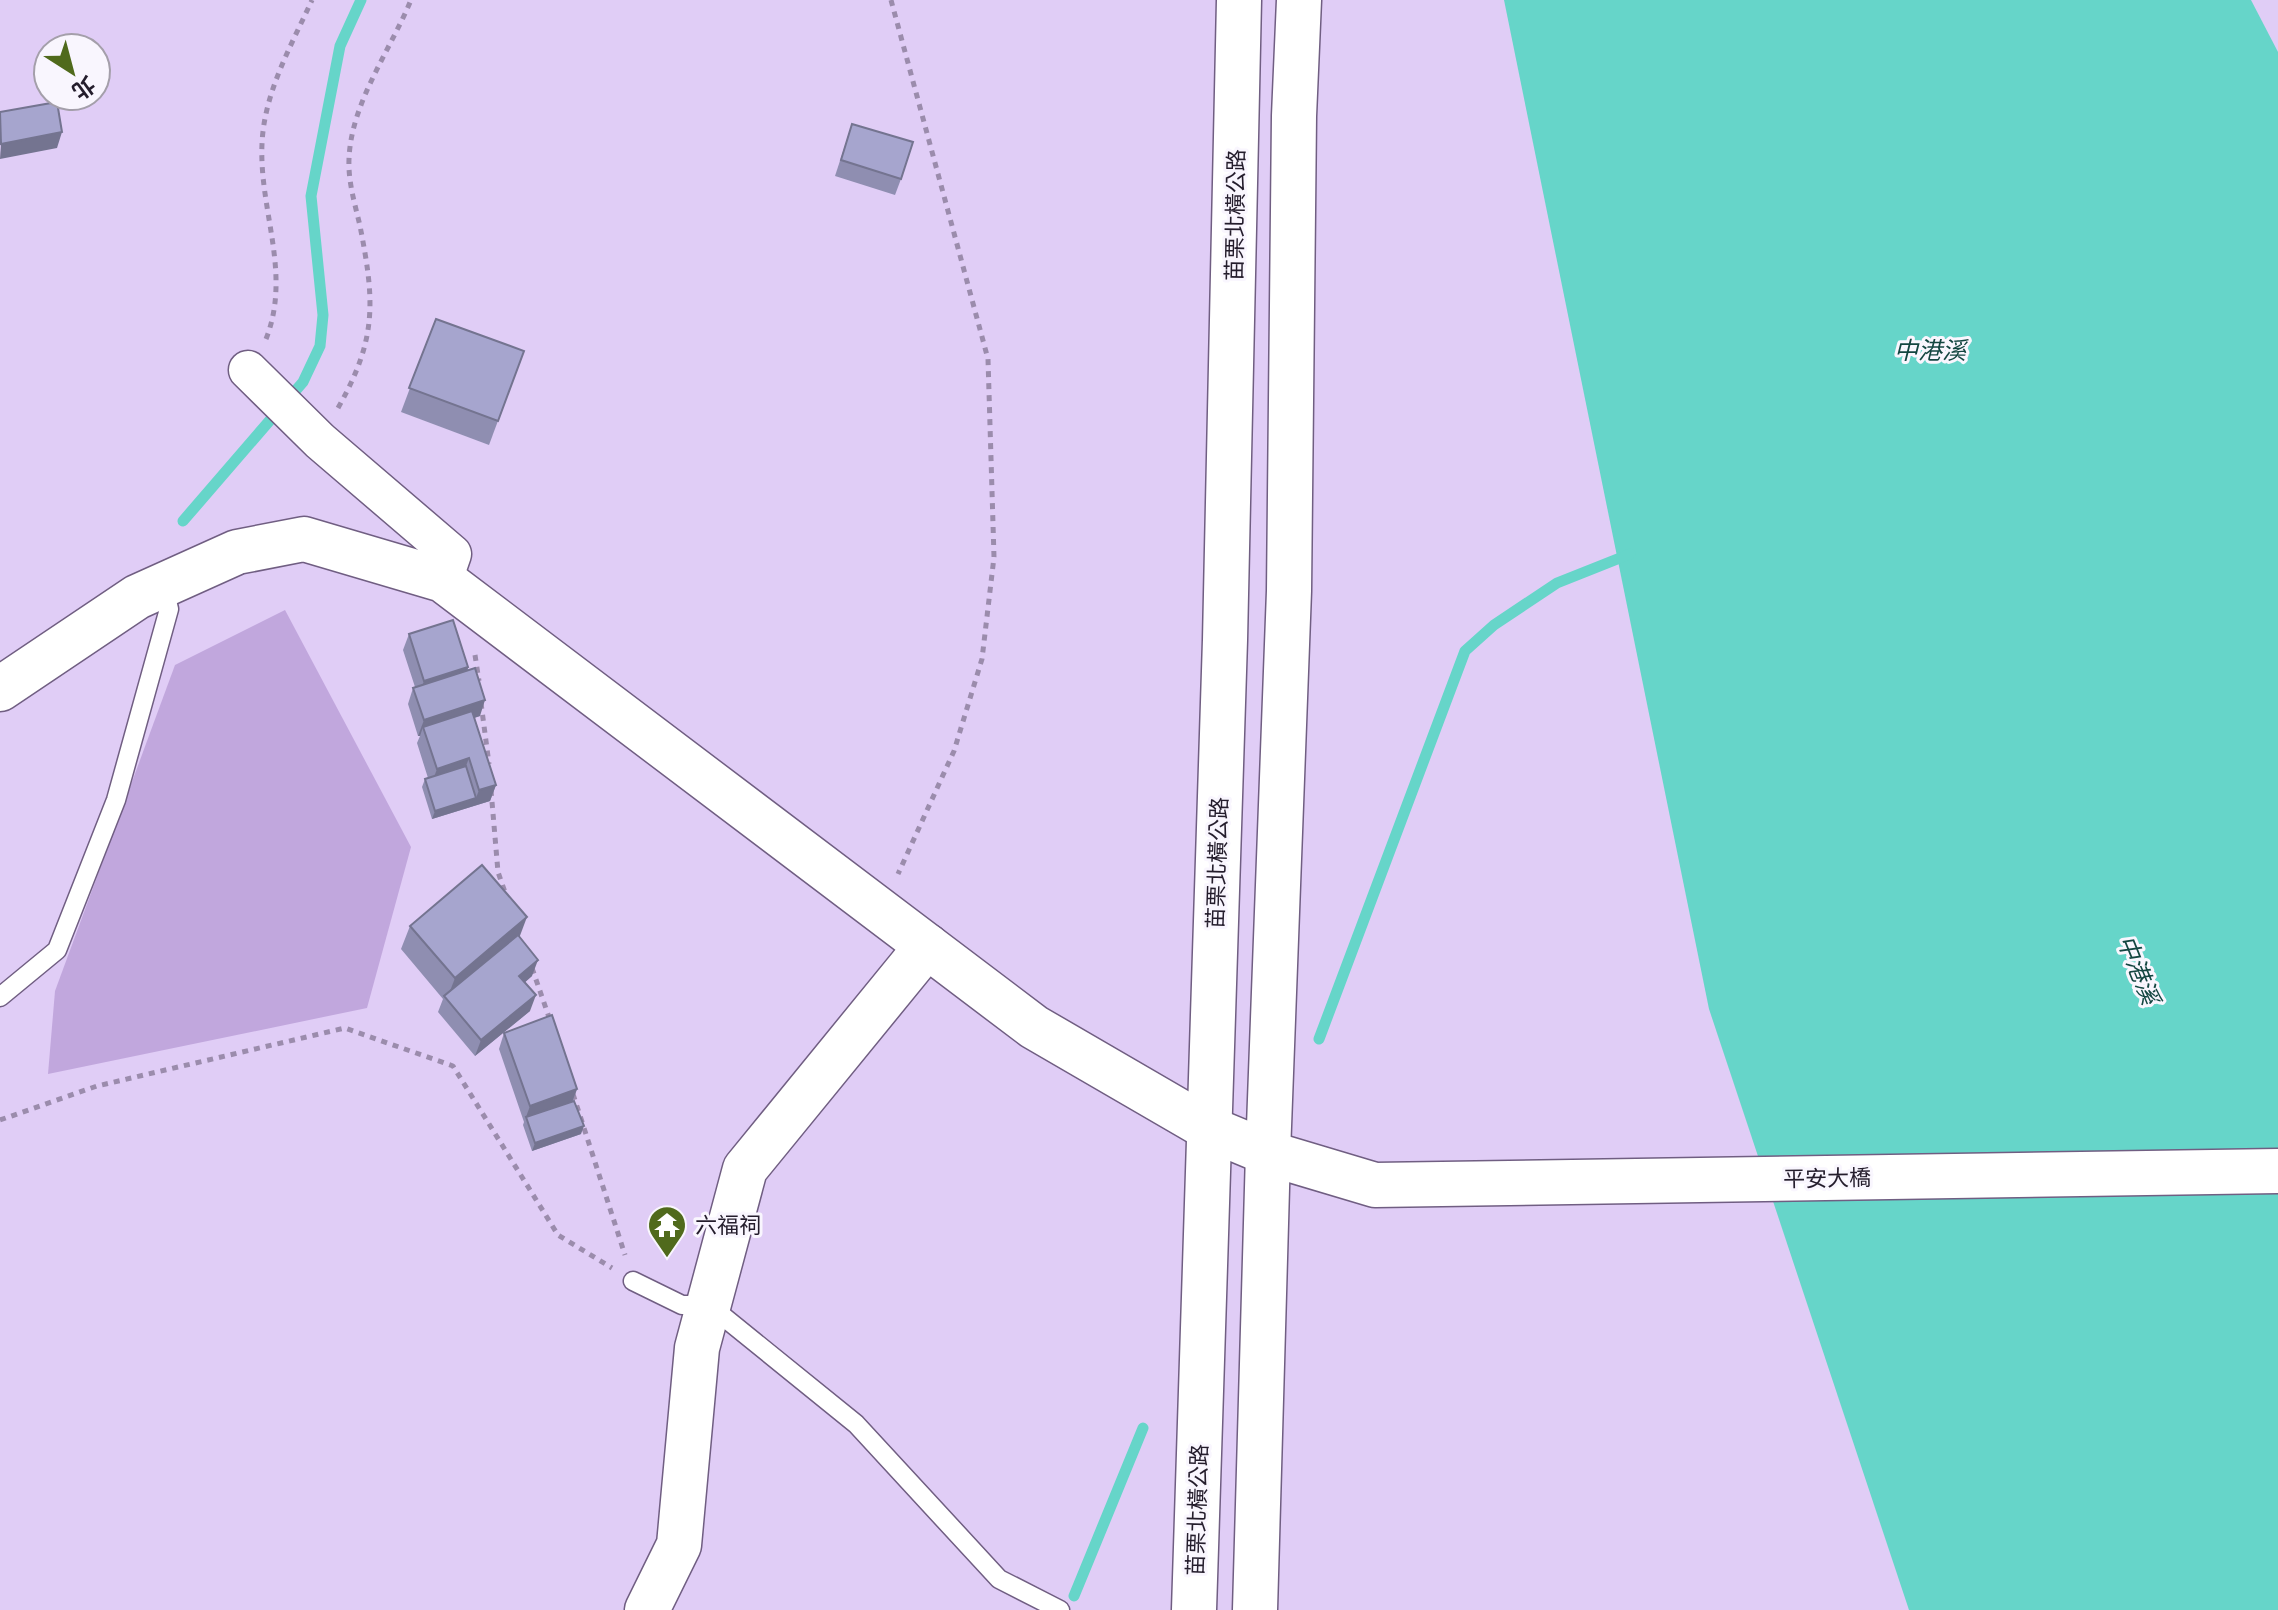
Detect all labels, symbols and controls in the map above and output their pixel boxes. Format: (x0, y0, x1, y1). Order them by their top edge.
north arrow (32, 32, 112, 112)
text: 北 (67, 71, 100, 104)
street label: 苗栗北橫公路 (1222, 149, 1249, 281)
water label: 中港溪 (1894, 337, 1969, 364)
street label: 苗栗北橫公路 (1203, 797, 1232, 929)
water label: 中港溪 (2112, 931, 2166, 1011)
street label: 平安大橋 (1783, 1165, 1871, 1192)
temple icon: 六福祠 (646, 1204, 688, 1259)
place label: 六福祠 (695, 1213, 761, 1238)
street label: 苗栗北橫公路 (1183, 1444, 1212, 1576)

